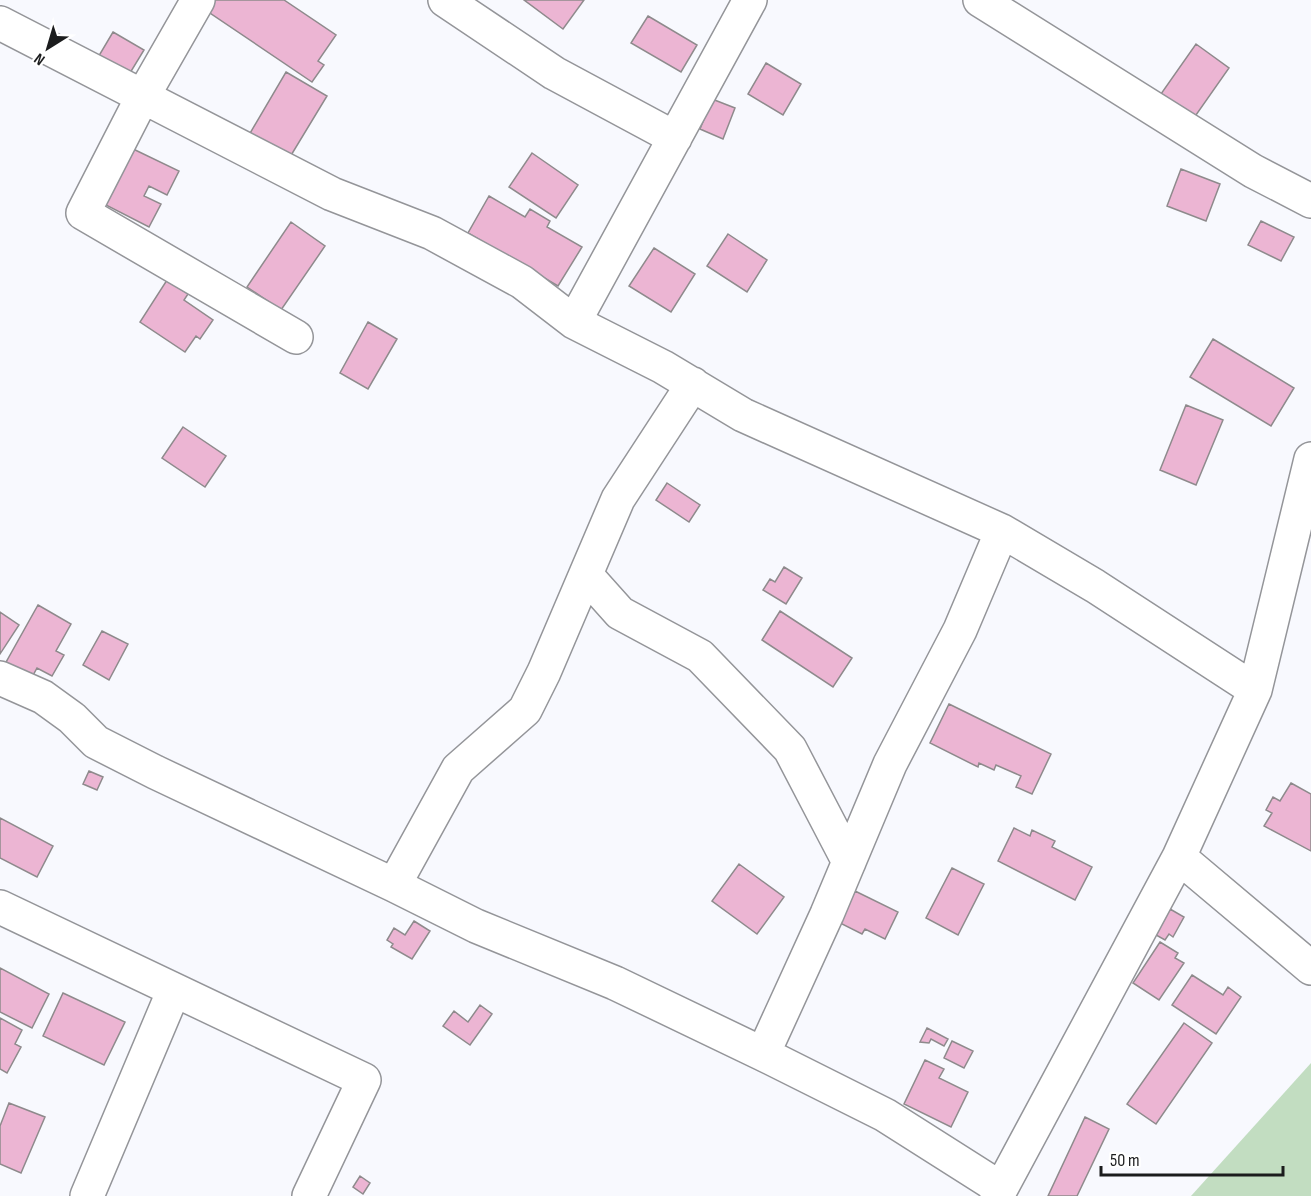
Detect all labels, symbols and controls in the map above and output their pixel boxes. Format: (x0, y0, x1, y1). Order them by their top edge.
north arrow (18, 18, 78, 78)
text: N (31, 49, 49, 69)
scale bar (1101, 1139, 1282, 1177)
text: 50 m (1110, 1150, 1140, 1171)

